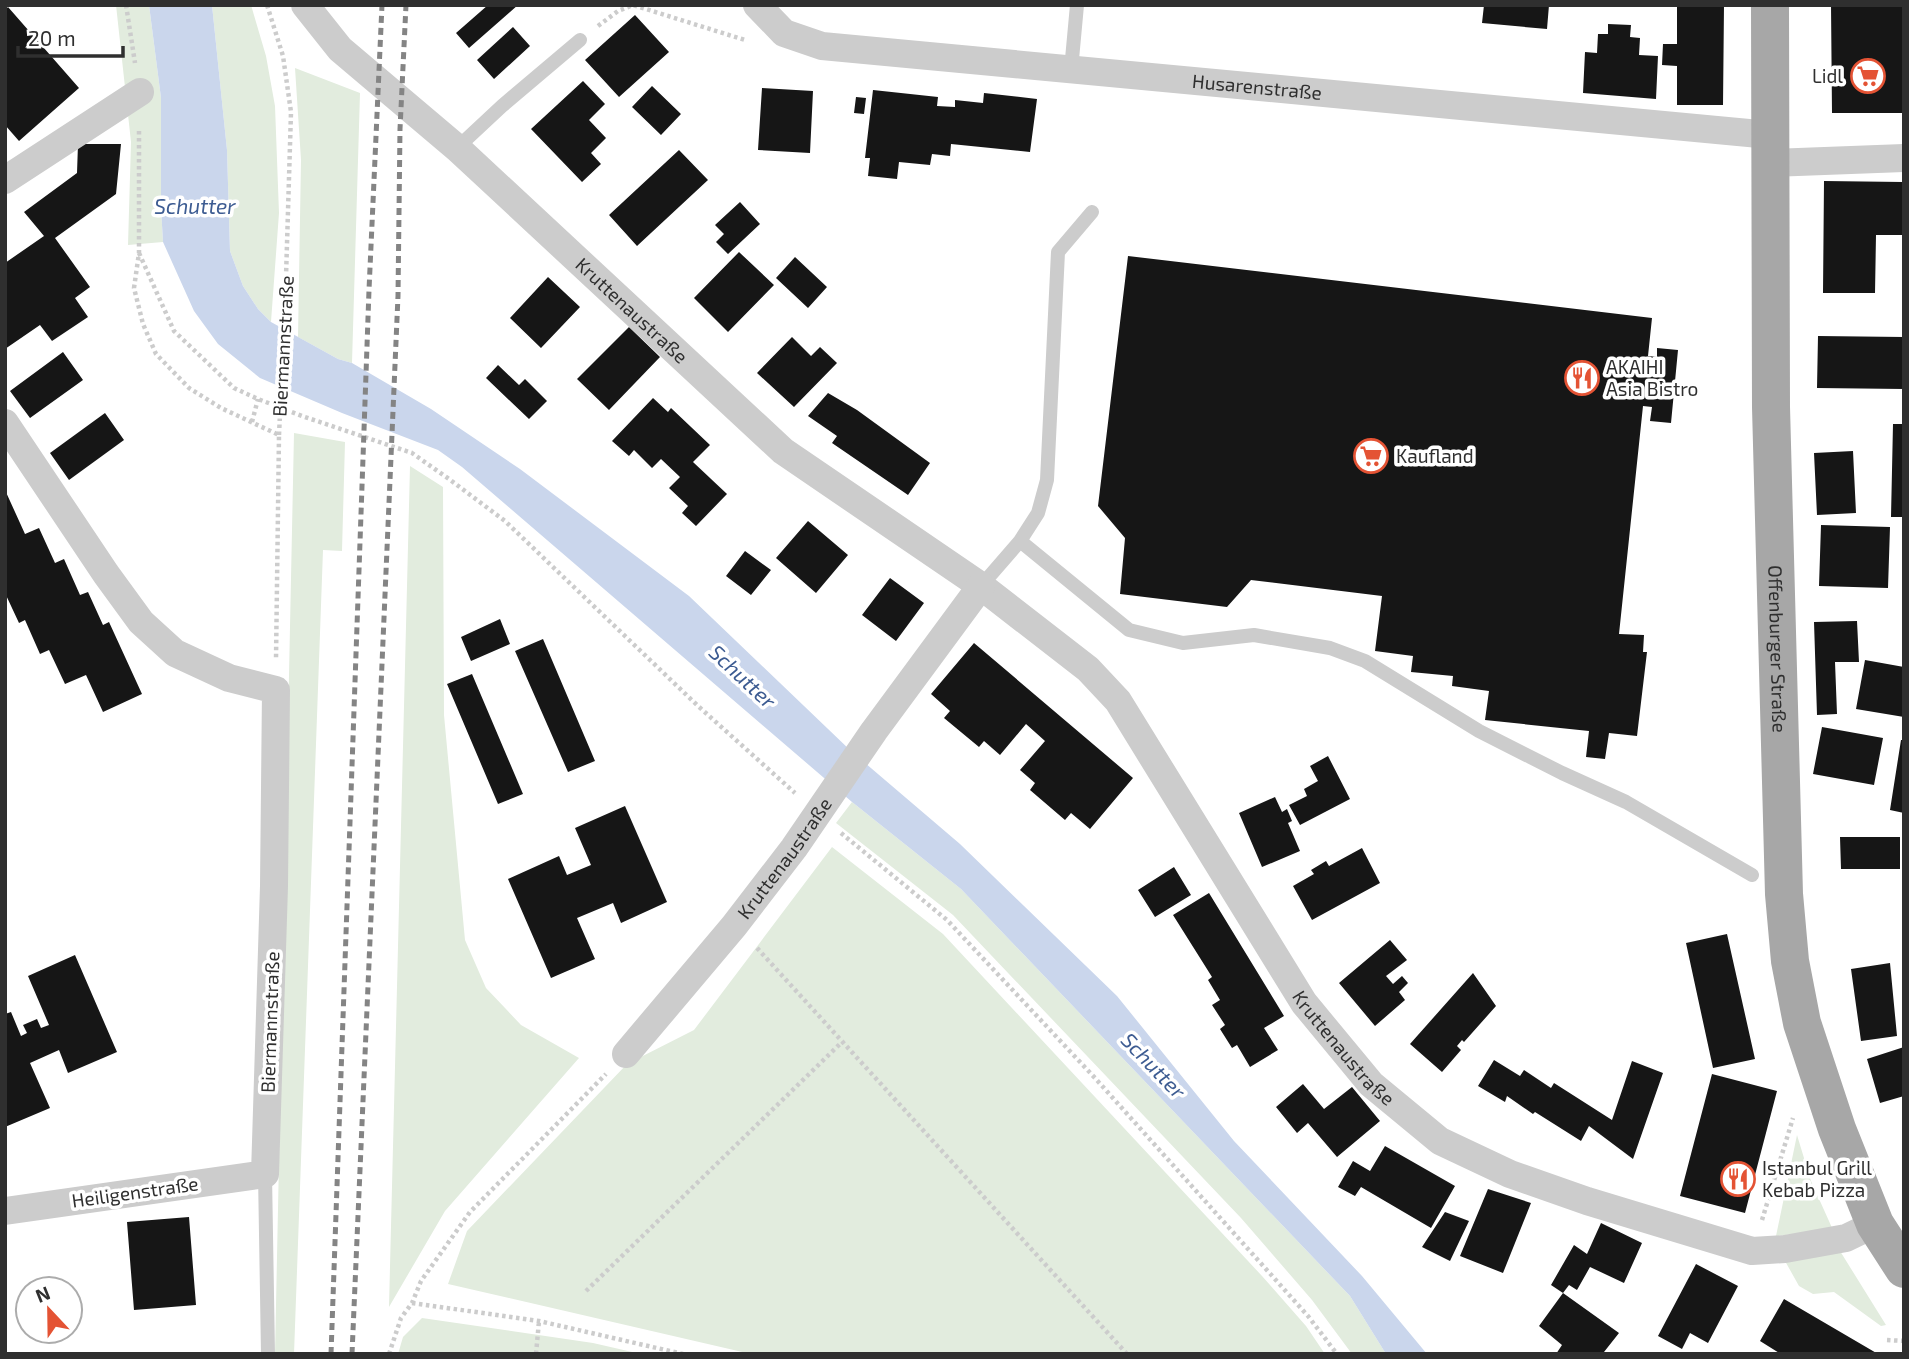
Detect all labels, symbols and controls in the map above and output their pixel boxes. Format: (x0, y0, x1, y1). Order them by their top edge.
scale bar (18, 14, 122, 58)
text: 20 m (28, 25, 76, 50)
supermarket icon: Lidl (1849, 57, 1887, 95)
place label: Lidl (1812, 64, 1843, 87)
street label: Husarenstraße (1191, 69, 1323, 104)
water label: Schutter (154, 193, 236, 218)
street label: Kruttenaustraße (571, 252, 693, 368)
street label: Biermannstraße (267, 275, 298, 417)
place label: AKAIHI Asia Bistro (1606, 355, 1698, 400)
restaurant icon: AKAIHI Asia Bistro (1563, 359, 1601, 397)
supermarket icon: Kaufland (1352, 437, 1390, 475)
place label: Kaufland (1396, 444, 1474, 467)
street label: Offenburger Straße (1764, 565, 1792, 733)
water label: Schutter (705, 639, 782, 713)
street label: Kruttenaustraße (732, 793, 836, 923)
street label: Biermannstraße (256, 951, 283, 1093)
street label: Kruttenaustraße (1288, 986, 1400, 1110)
water label: Schutter (1117, 1027, 1192, 1103)
place label: Istanbul Grill Kebab Pizza (1762, 1156, 1872, 1201)
restaurant icon: Istanbul Grill Kebab Pizza (1719, 1160, 1757, 1198)
street label: Heiligenstraße (70, 1171, 200, 1212)
north arrow (14, 1275, 84, 1345)
text: N (32, 1281, 53, 1307)

